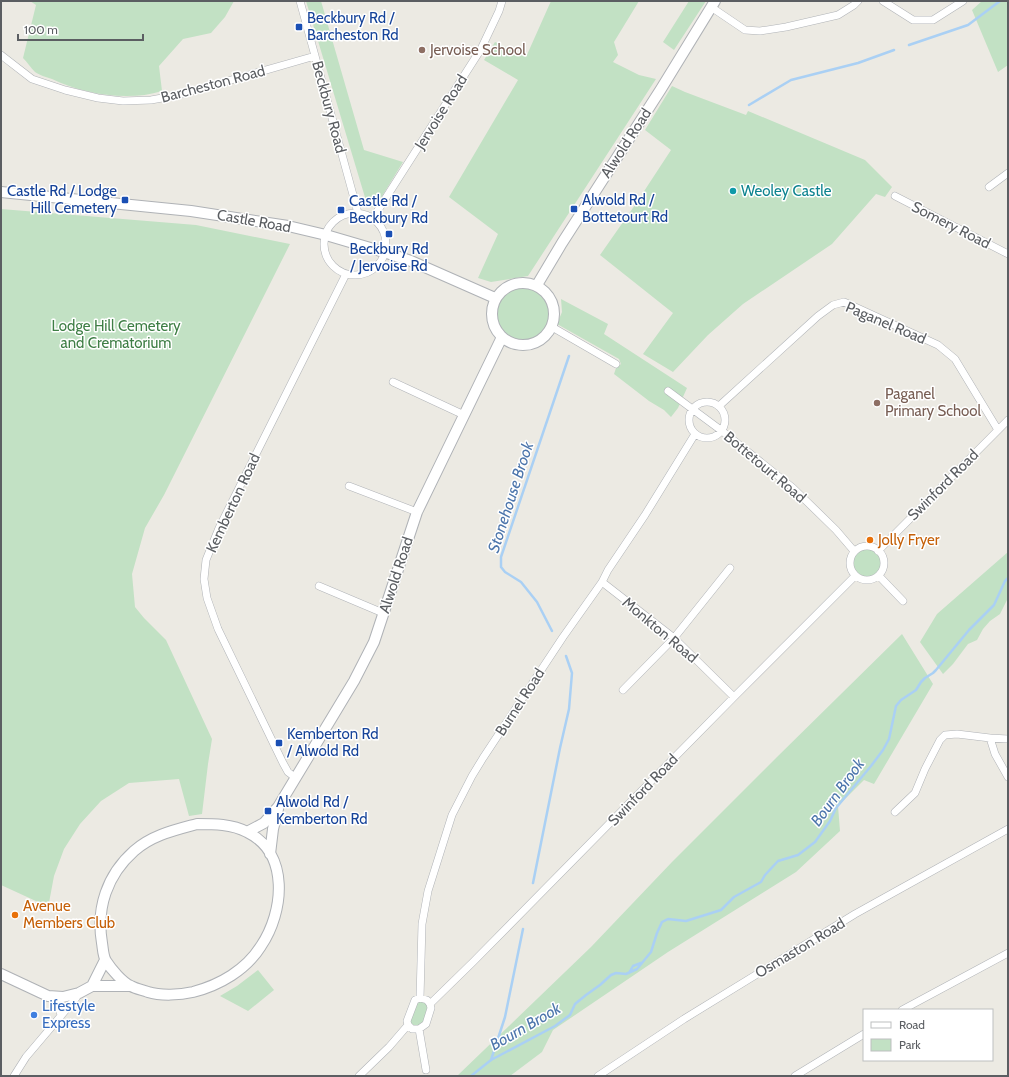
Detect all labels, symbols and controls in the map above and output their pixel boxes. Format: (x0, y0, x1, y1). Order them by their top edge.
place label: Beckbury Rd / Barcheston Rd (307, 9, 399, 44)
scale bar (18, 16, 143, 42)
text: 100 m (24, 22, 58, 37)
marker: Beckbury Rd / Barcheston Rd (294, 22, 304, 32)
place label: Jervoise School (429, 41, 526, 59)
marker: Jervoise School (417, 45, 427, 55)
street label: Beckbury Road (308, 59, 350, 155)
street label: Barcheston Road (159, 61, 267, 107)
street label: Jervoise Road (410, 71, 471, 153)
street label: Alwold Road (597, 105, 655, 181)
place label: Castle Rd / Lodge Hill Cemetery (7, 182, 117, 217)
place label: Weoley Castle (741, 182, 832, 200)
marker: Weoley Castle (728, 186, 738, 196)
place label: Alwold Rd / Bottetourt Rd (582, 191, 668, 226)
place label: Castle Rd / Beckbury Rd (349, 192, 428, 227)
marker: Castle Rd / Lodge Hill Cemetery (120, 195, 130, 205)
street label: Somery Road (909, 197, 993, 253)
marker: Alwold Rd / Bottetourt Rd (569, 204, 579, 214)
marker: Castle Rd / Beckbury Rd (336, 205, 346, 215)
street label: Castle Road (216, 206, 292, 236)
marker: Beckbury Rd / Jervoise Rd (384, 229, 394, 239)
place label: Beckbury Rd / Jervoise Rd (349, 240, 429, 275)
street label: Paganel Road (843, 298, 929, 348)
park label: Lodge Hill Cemetery and Crematorium (51, 317, 181, 352)
place label: Paganel Primary School (885, 385, 982, 420)
marker: Paganel Primary School (872, 398, 882, 408)
street label: Bottetourt Road (720, 427, 810, 507)
water label: Stonehouse Brook (484, 438, 538, 555)
street label: Swinford Road (904, 446, 982, 524)
street label: Kemberton Road (202, 451, 264, 555)
place label: Jolly Fryer (877, 531, 940, 549)
street label: Alwold Road (375, 534, 417, 616)
marker: Jolly Fryer (865, 535, 875, 545)
street label: Monkton Road (619, 593, 701, 667)
street label: Burnel Road (491, 665, 549, 739)
place label: Kemberton Rd / Alwold Rd (286, 725, 379, 760)
marker: Kemberton Rd / Alwold Rd (274, 738, 284, 748)
street label: Swinford Road (604, 750, 682, 830)
water label: Bourn Brook (807, 754, 869, 830)
place label: Alwold Rd / Kemberton Rd (276, 793, 368, 828)
marker: Alwold Rd / Kemberton Rd (263, 806, 273, 816)
place label: Avenue Members Club (23, 897, 115, 932)
marker: Avenue Members Club (10, 910, 20, 920)
street label: Osmaston Road (752, 914, 848, 982)
place label: Lifestyle Express (42, 997, 95, 1032)
water label: Bourn Brook (486, 998, 565, 1054)
legend (863, 1009, 993, 1061)
marker: Lifestyle Express (29, 1010, 39, 1020)
text: Road (899, 1017, 925, 1032)
text: Park (899, 1037, 921, 1052)

